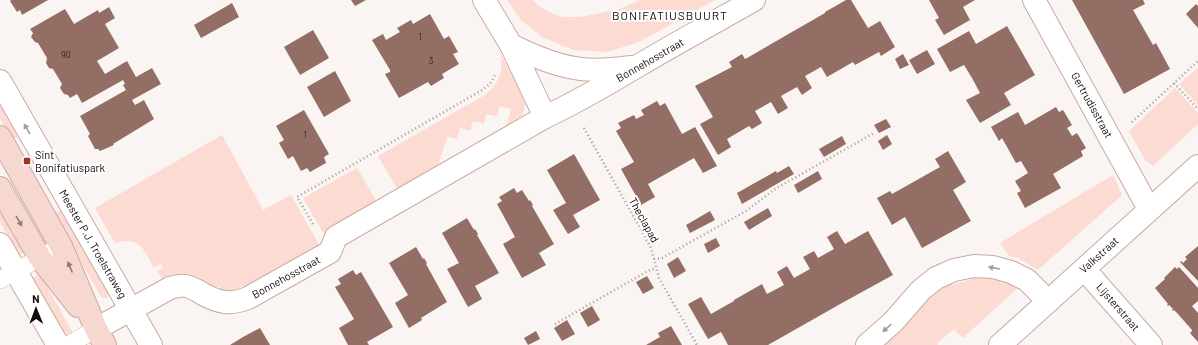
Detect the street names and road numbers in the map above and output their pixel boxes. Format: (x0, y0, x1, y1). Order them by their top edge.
street label: Bonnehosstraat (614, 35, 686, 84)
street label: Gertrudisstraat (1069, 70, 1116, 140)
street label: Meester P.J. Troelstraweg (57, 187, 130, 301)
street label: Theclapad (627, 195, 662, 245)
street label: Valkstraat (1076, 234, 1121, 276)
street label: Bonnehosstraat (249, 252, 322, 301)
street label: Lijsterstraat (1094, 280, 1143, 333)

